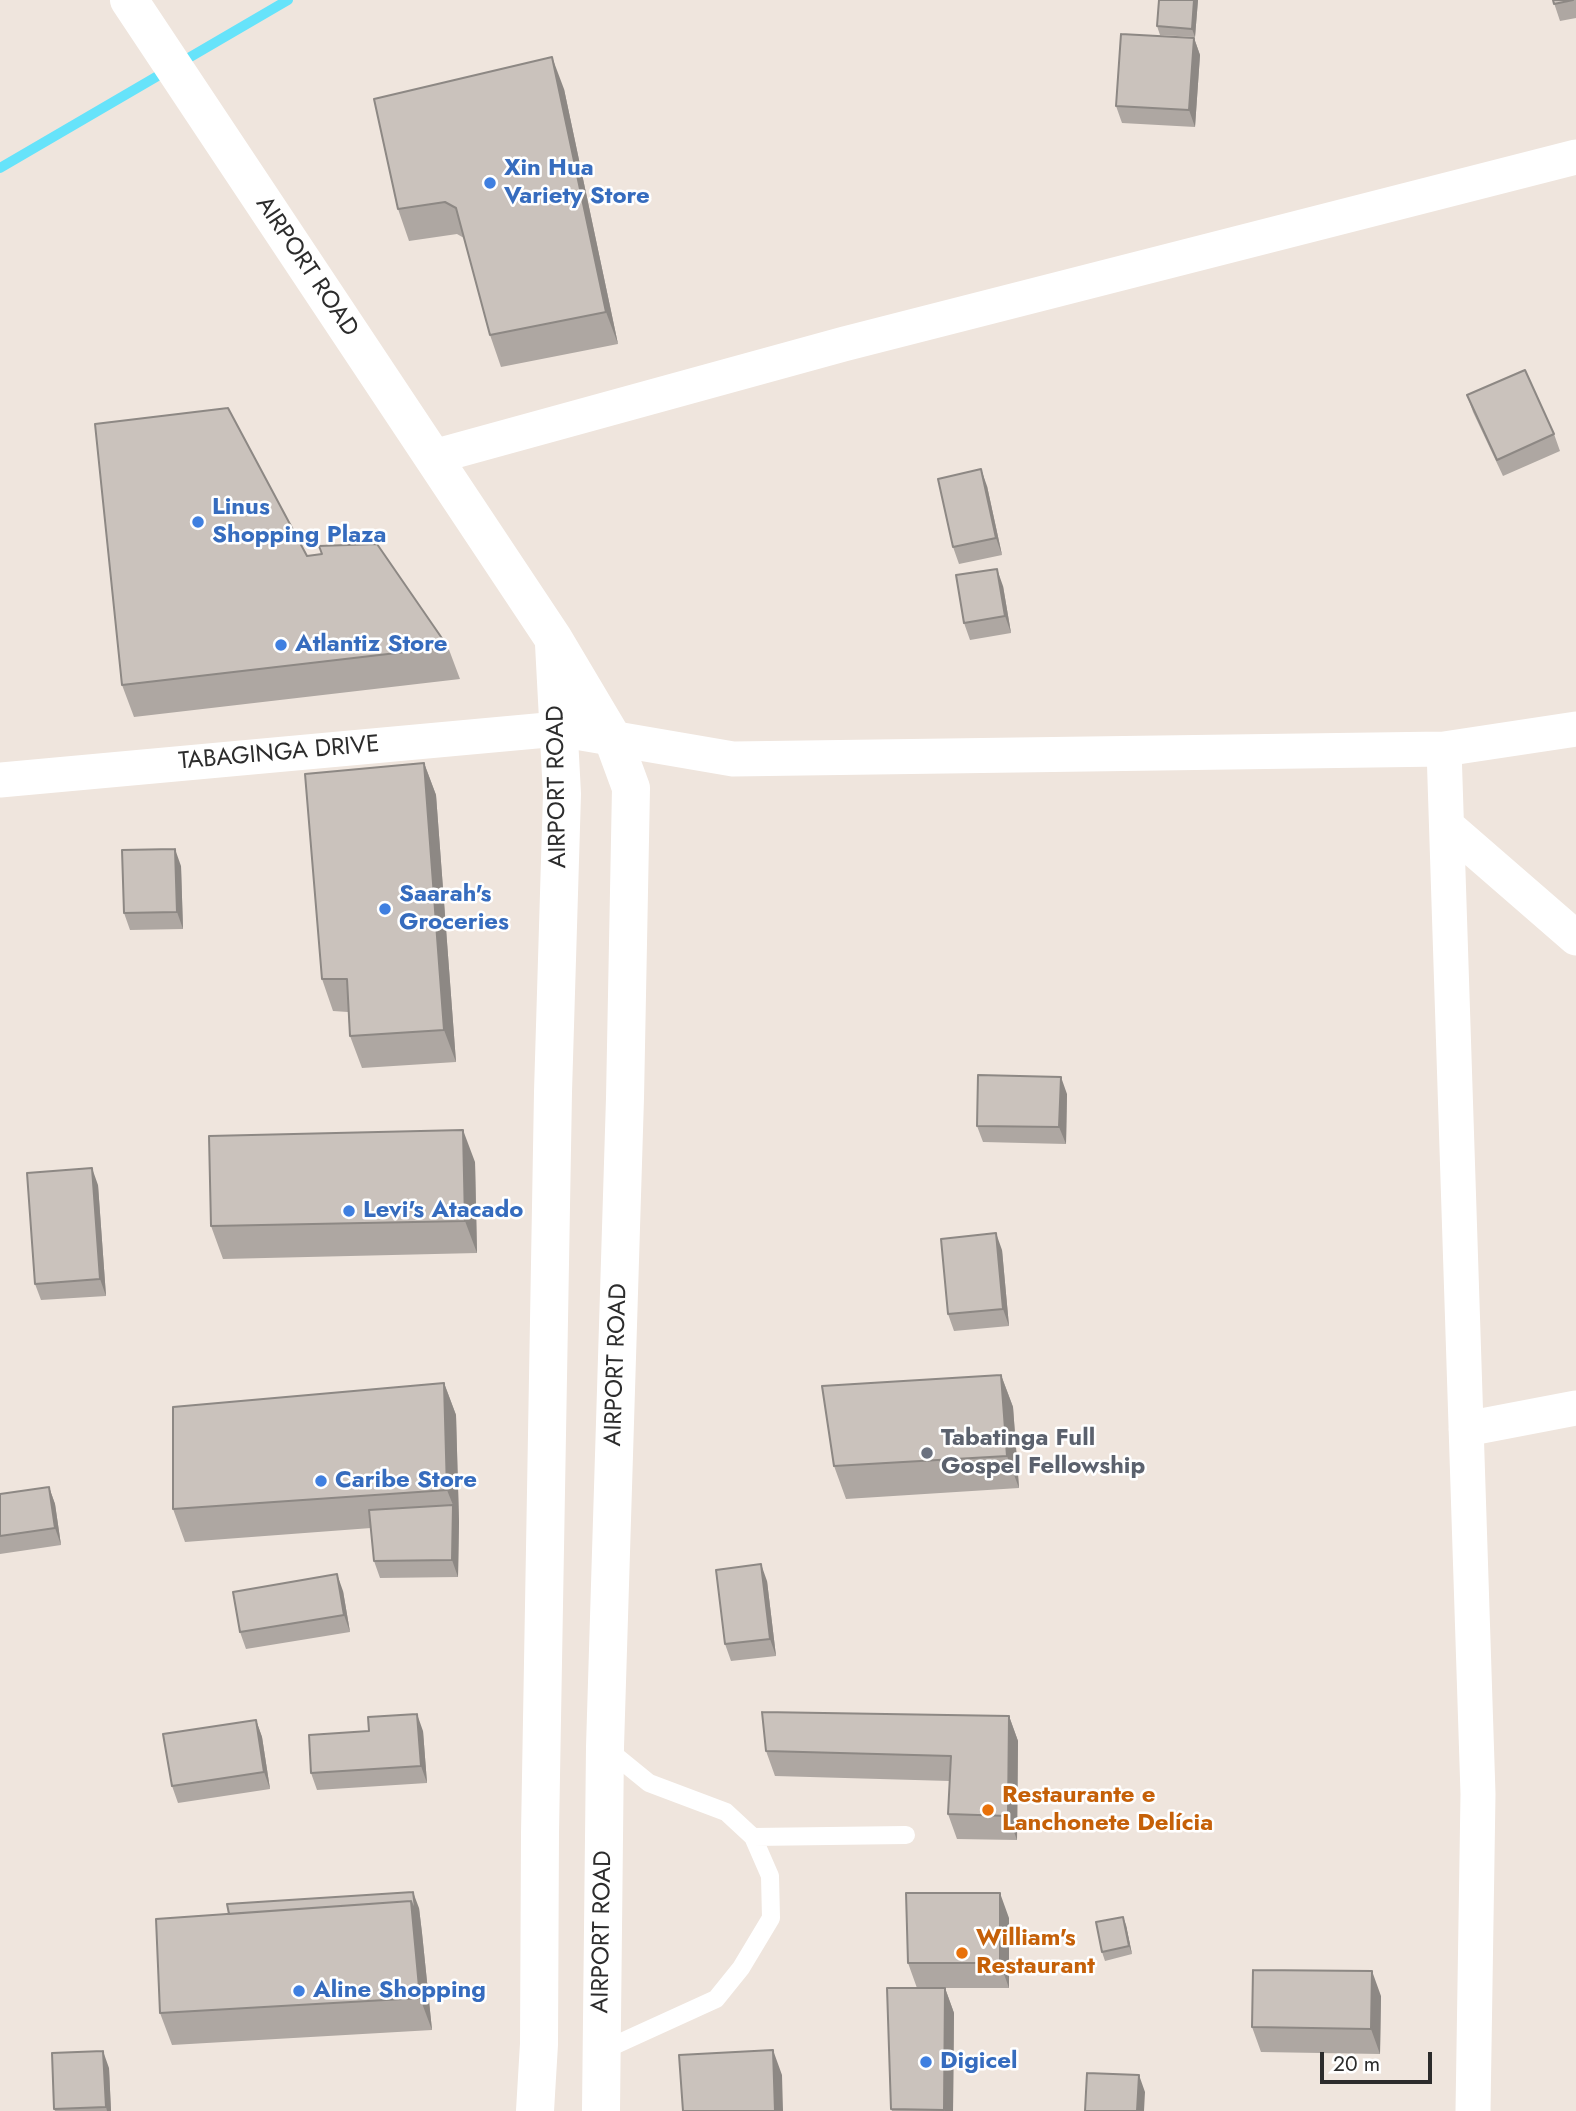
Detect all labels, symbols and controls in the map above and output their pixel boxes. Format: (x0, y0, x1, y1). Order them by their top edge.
place label: Xin Hua Variety Store (504, 155, 650, 211)
marker: Xin Hua Variety Store (482, 175, 498, 191)
street label: AIRPORT ROAD (249, 191, 363, 343)
place label: Linus Shopping Plaza (212, 494, 387, 550)
marker: Linus Shopping Plaza (190, 514, 206, 530)
place label: Atlantiz Store (295, 631, 448, 659)
marker: Atlantiz Store (273, 637, 289, 653)
street label: AIRPORT ROAD (542, 705, 574, 869)
street label: TABAGINGA DRIVE (177, 731, 381, 777)
place label: Saarah's Groceries (399, 881, 509, 937)
marker: Saarah's Groceries (377, 901, 393, 917)
place label: Levi's Atacado (363, 1197, 523, 1225)
marker: Levi's Atacado (341, 1203, 357, 1219)
street label: AIRPORT ROAD (600, 1283, 634, 1447)
place label: Tabatinga Full Gospel Fellowship (941, 1425, 1145, 1481)
marker: Tabatinga Full Gospel Fellowship (919, 1445, 935, 1461)
place label: Caribe Store (335, 1467, 477, 1495)
marker: Caribe Store (313, 1473, 329, 1489)
place label: Restaurante e Lanchonete Delícia (1002, 1782, 1213, 1838)
marker: Restaurante e Lanchonete Delícia (980, 1802, 996, 1818)
street label: AIRPORT ROAD (587, 1850, 619, 2014)
place label: William's Restaurant (976, 1925, 1095, 1981)
marker: William's Restaurant (954, 1945, 970, 1961)
place label: Aline Shopping (313, 1977, 486, 2005)
marker: Aline Shopping (291, 1983, 307, 1999)
scale bar (1324, 2038, 1436, 2082)
place label: Digicel (940, 2048, 1018, 2076)
text: 20 m (1333, 2049, 1380, 2079)
marker: Digicel (918, 2054, 934, 2070)

